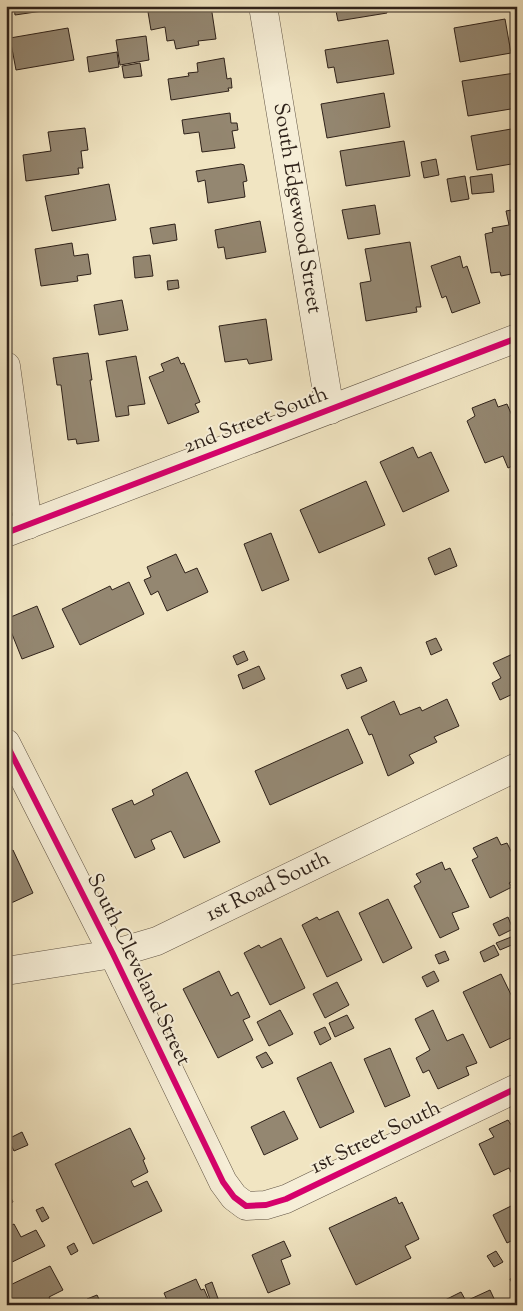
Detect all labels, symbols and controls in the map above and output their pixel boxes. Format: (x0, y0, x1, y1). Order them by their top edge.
street label: South Edgewood Street (264, 101, 329, 316)
street label: 2nd Street South (179, 380, 333, 462)
street label: 1st Road South (201, 844, 336, 930)
street label: South Cleveland Street (78, 869, 198, 1071)
street label: 1st Street South (306, 1094, 446, 1182)

